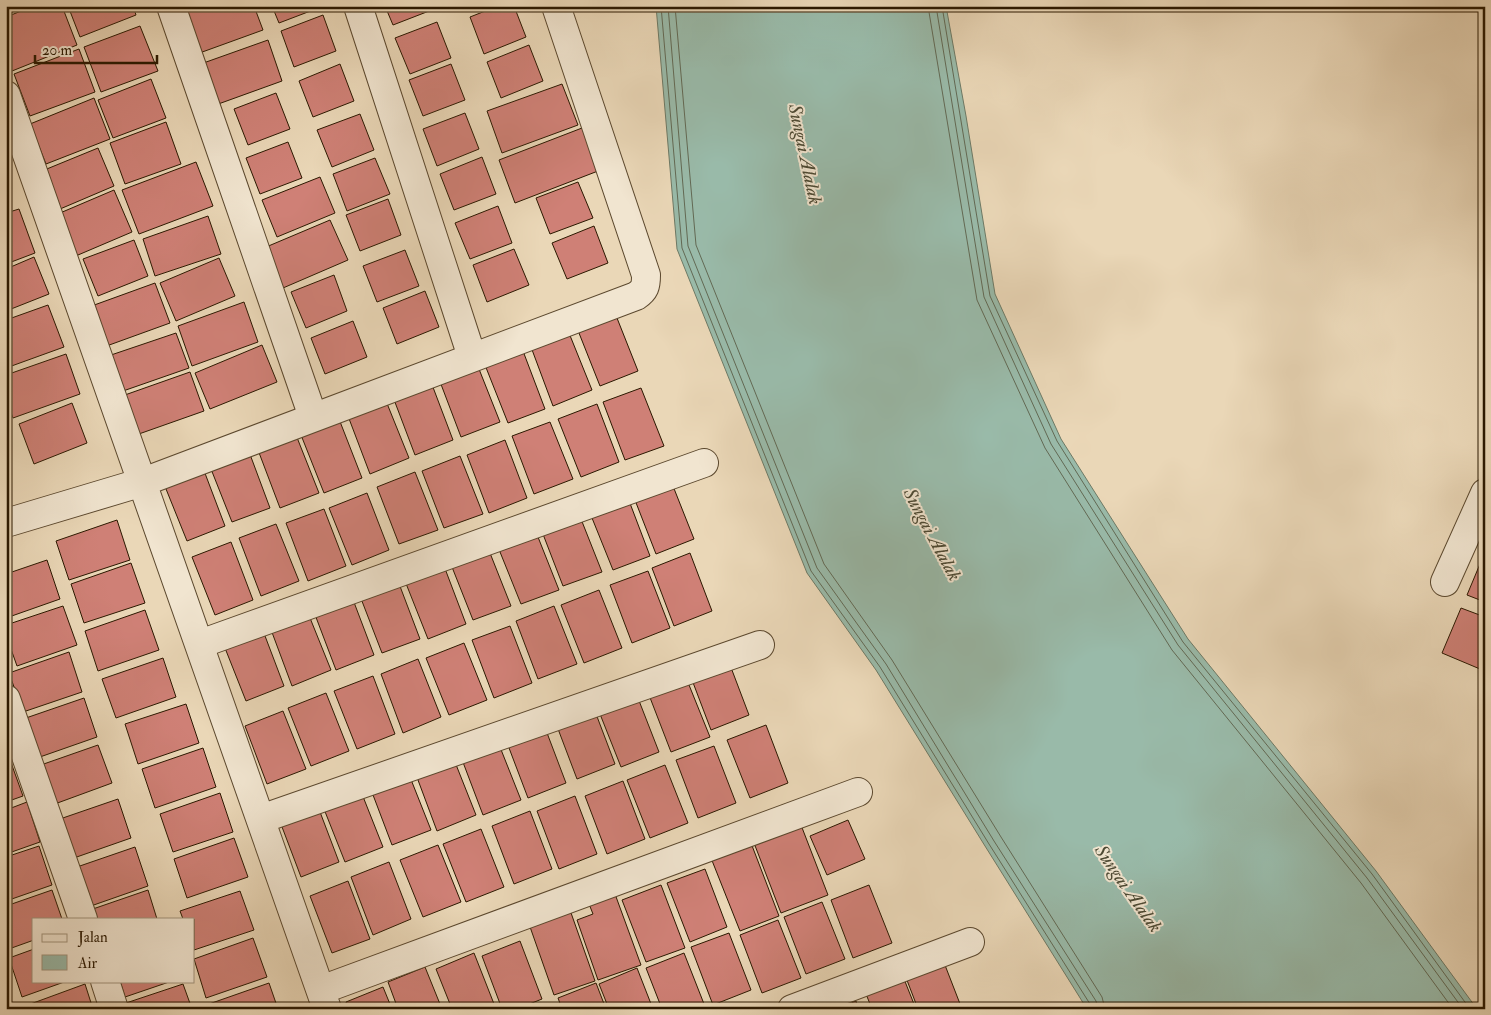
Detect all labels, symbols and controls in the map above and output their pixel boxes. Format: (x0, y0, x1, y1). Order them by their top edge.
scale bar (35, 32, 158, 64)
text: 20 m (42, 41, 72, 60)
water label: Sungai Alalak (782, 101, 827, 207)
water label: Sungai Alalak (897, 483, 967, 585)
water label: Sungai Alalak (1089, 839, 1167, 937)
legend (32, 918, 195, 982)
text: Jalan (77, 928, 108, 948)
text: Air (77, 954, 98, 973)

